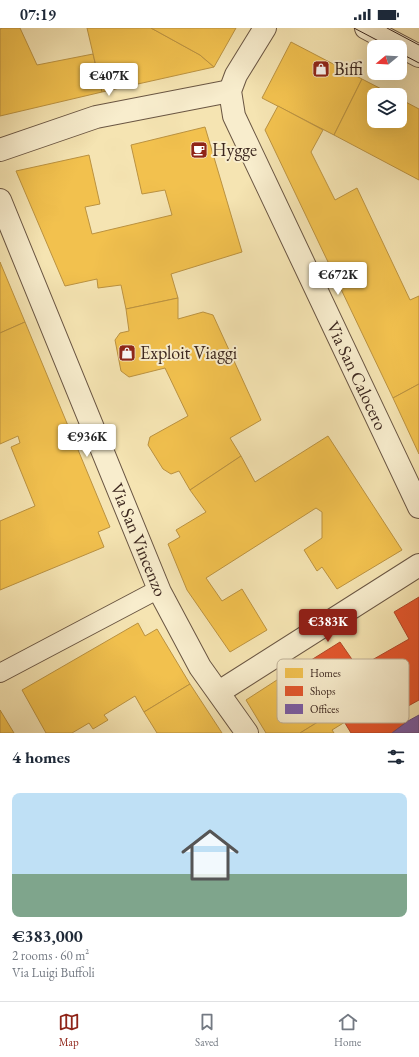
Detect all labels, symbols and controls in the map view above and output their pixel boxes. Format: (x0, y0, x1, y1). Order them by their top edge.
text: 07:19 (20, 5, 56, 24)
north arrow (367, 40, 407, 80)
map controls (367, 40, 407, 128)
place label: Biffi (334, 57, 363, 80)
shop icon: Biffi (311, 59, 331, 79)
pin: €407K (81, 63, 137, 97)
text: €407K (89, 67, 129, 84)
button: layers (367, 88, 407, 128)
place label: Hygge (212, 138, 257, 161)
cafe icon: Hygge (189, 140, 209, 160)
pin: €672K (310, 262, 366, 296)
text: €672K (318, 266, 358, 283)
street label: Via San Calocero (322, 317, 393, 434)
place label: Exploit Viaggi (140, 341, 238, 364)
shop icon: Exploit Viaggi (117, 343, 137, 363)
pin: €936K (59, 424, 115, 458)
text: €936K (67, 428, 107, 445)
street label: Via San Vincenzo (106, 479, 173, 600)
pin: €383K (300, 609, 356, 643)
text: €383K (308, 613, 348, 630)
legend (277, 659, 409, 723)
text: Homes (310, 666, 341, 680)
text: Shops (310, 684, 336, 698)
text: Offices (310, 702, 339, 716)
text: 4 homes (12, 746, 70, 768)
icon: filters (385, 746, 407, 768)
icon: home (174, 819, 246, 891)
text: €383,000 (12, 925, 83, 947)
text: 2 rooms · 60 m² (12, 947, 89, 964)
text: Via Luigi Buffoli (12, 964, 95, 981)
tab: Map (58, 1011, 80, 1049)
tab: Saved (195, 1011, 219, 1049)
tab: Home (334, 1011, 361, 1049)

